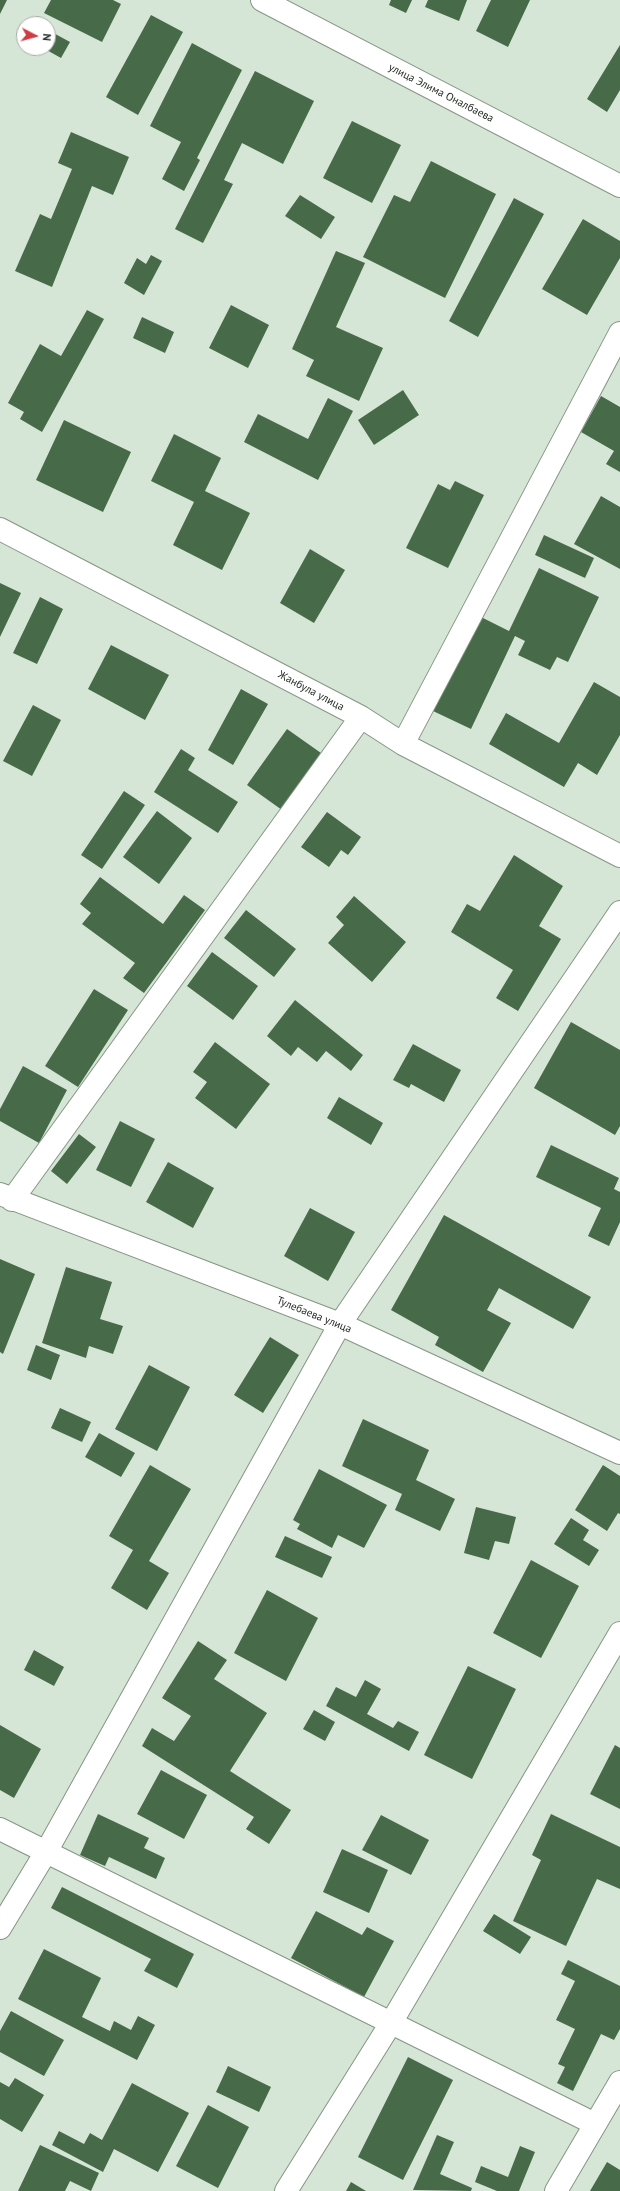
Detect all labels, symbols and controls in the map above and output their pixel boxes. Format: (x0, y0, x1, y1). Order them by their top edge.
north arrow (16, 16, 56, 56)
text: N (40, 33, 54, 41)
street label: улица Элима Оналбаева (386, 61, 496, 125)
street label: Жанбула улица (276, 668, 346, 714)
street label: Тулебаева улица (275, 1294, 353, 1336)

